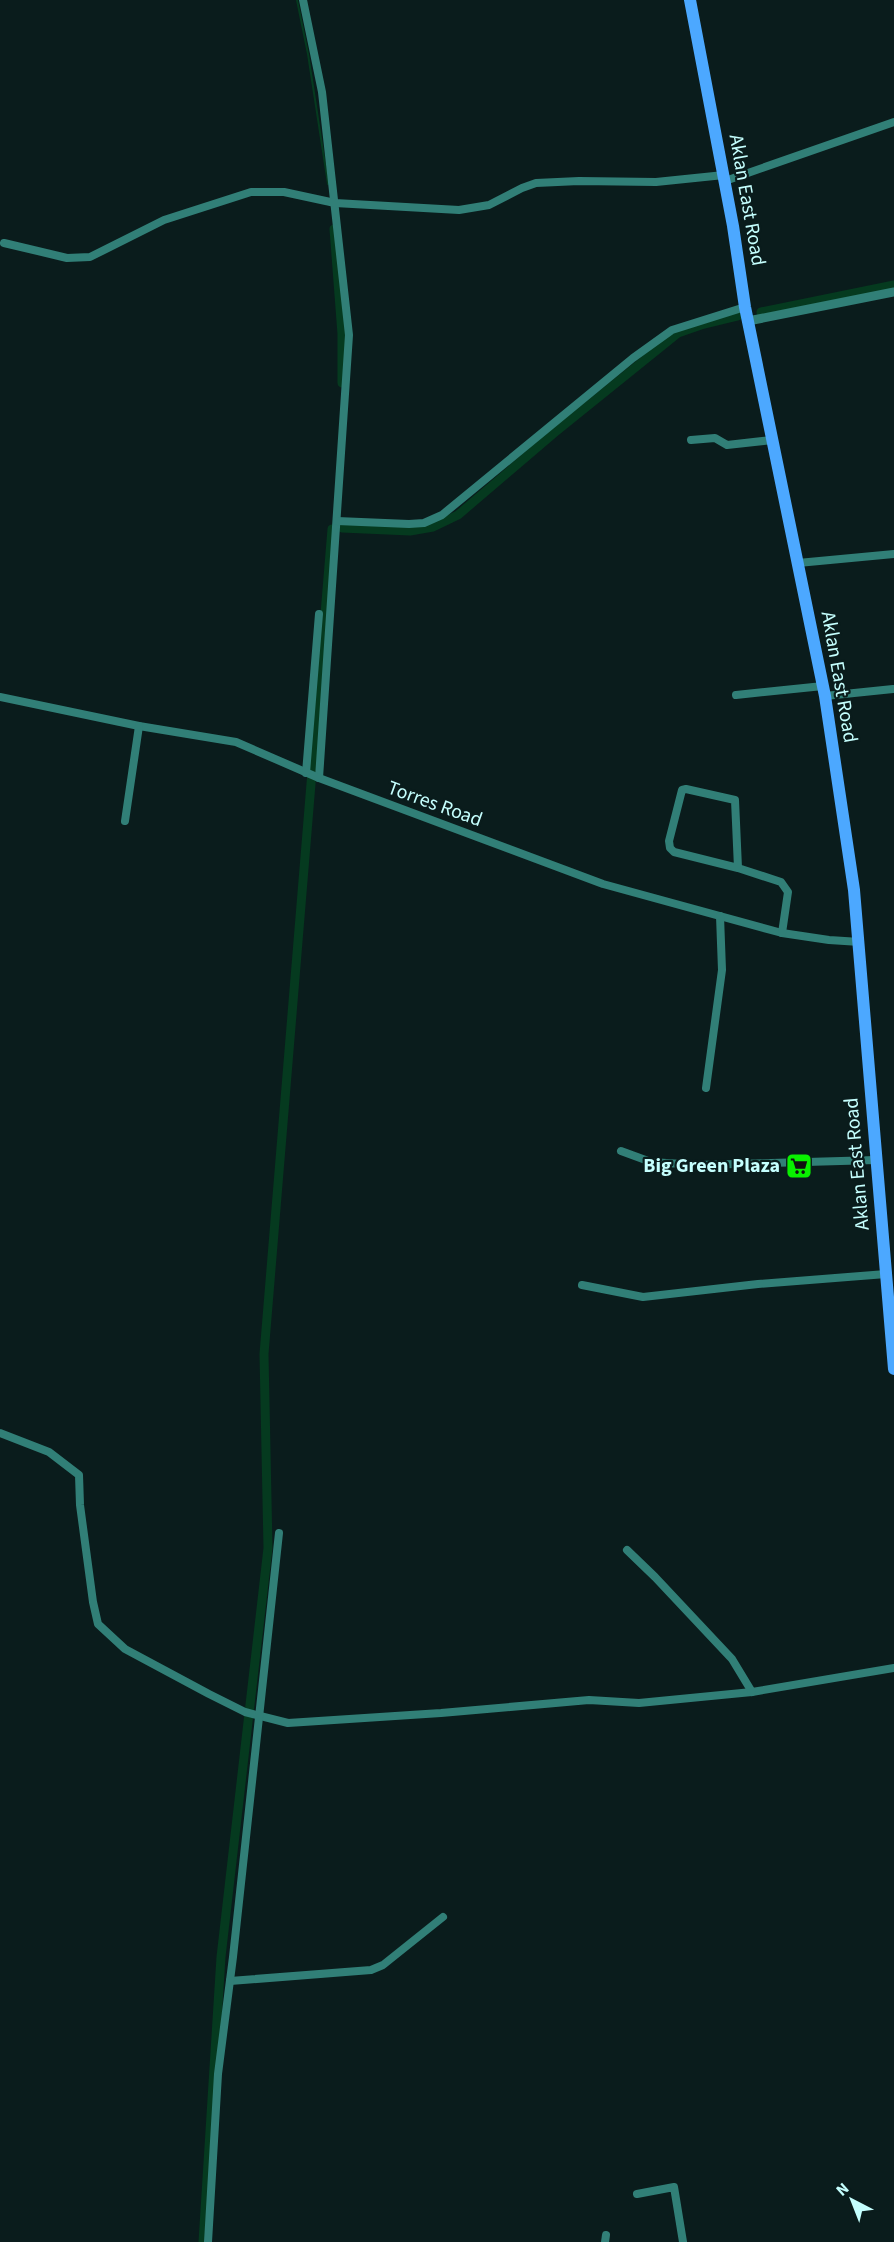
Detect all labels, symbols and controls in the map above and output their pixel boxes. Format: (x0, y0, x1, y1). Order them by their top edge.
street label: Aklan East Road (722, 132, 772, 268)
street label: Aklan East Road (814, 609, 864, 745)
street label: Torres Road (384, 774, 486, 834)
street label: Aklan East Road (837, 1096, 877, 1232)
supermarket icon: Big Green Plaza (784, 1151, 814, 1181)
place label: Big Green Plaza (643, 1152, 780, 1180)
north arrow (822, 2170, 882, 2230)
text: N (831, 2178, 854, 2201)

